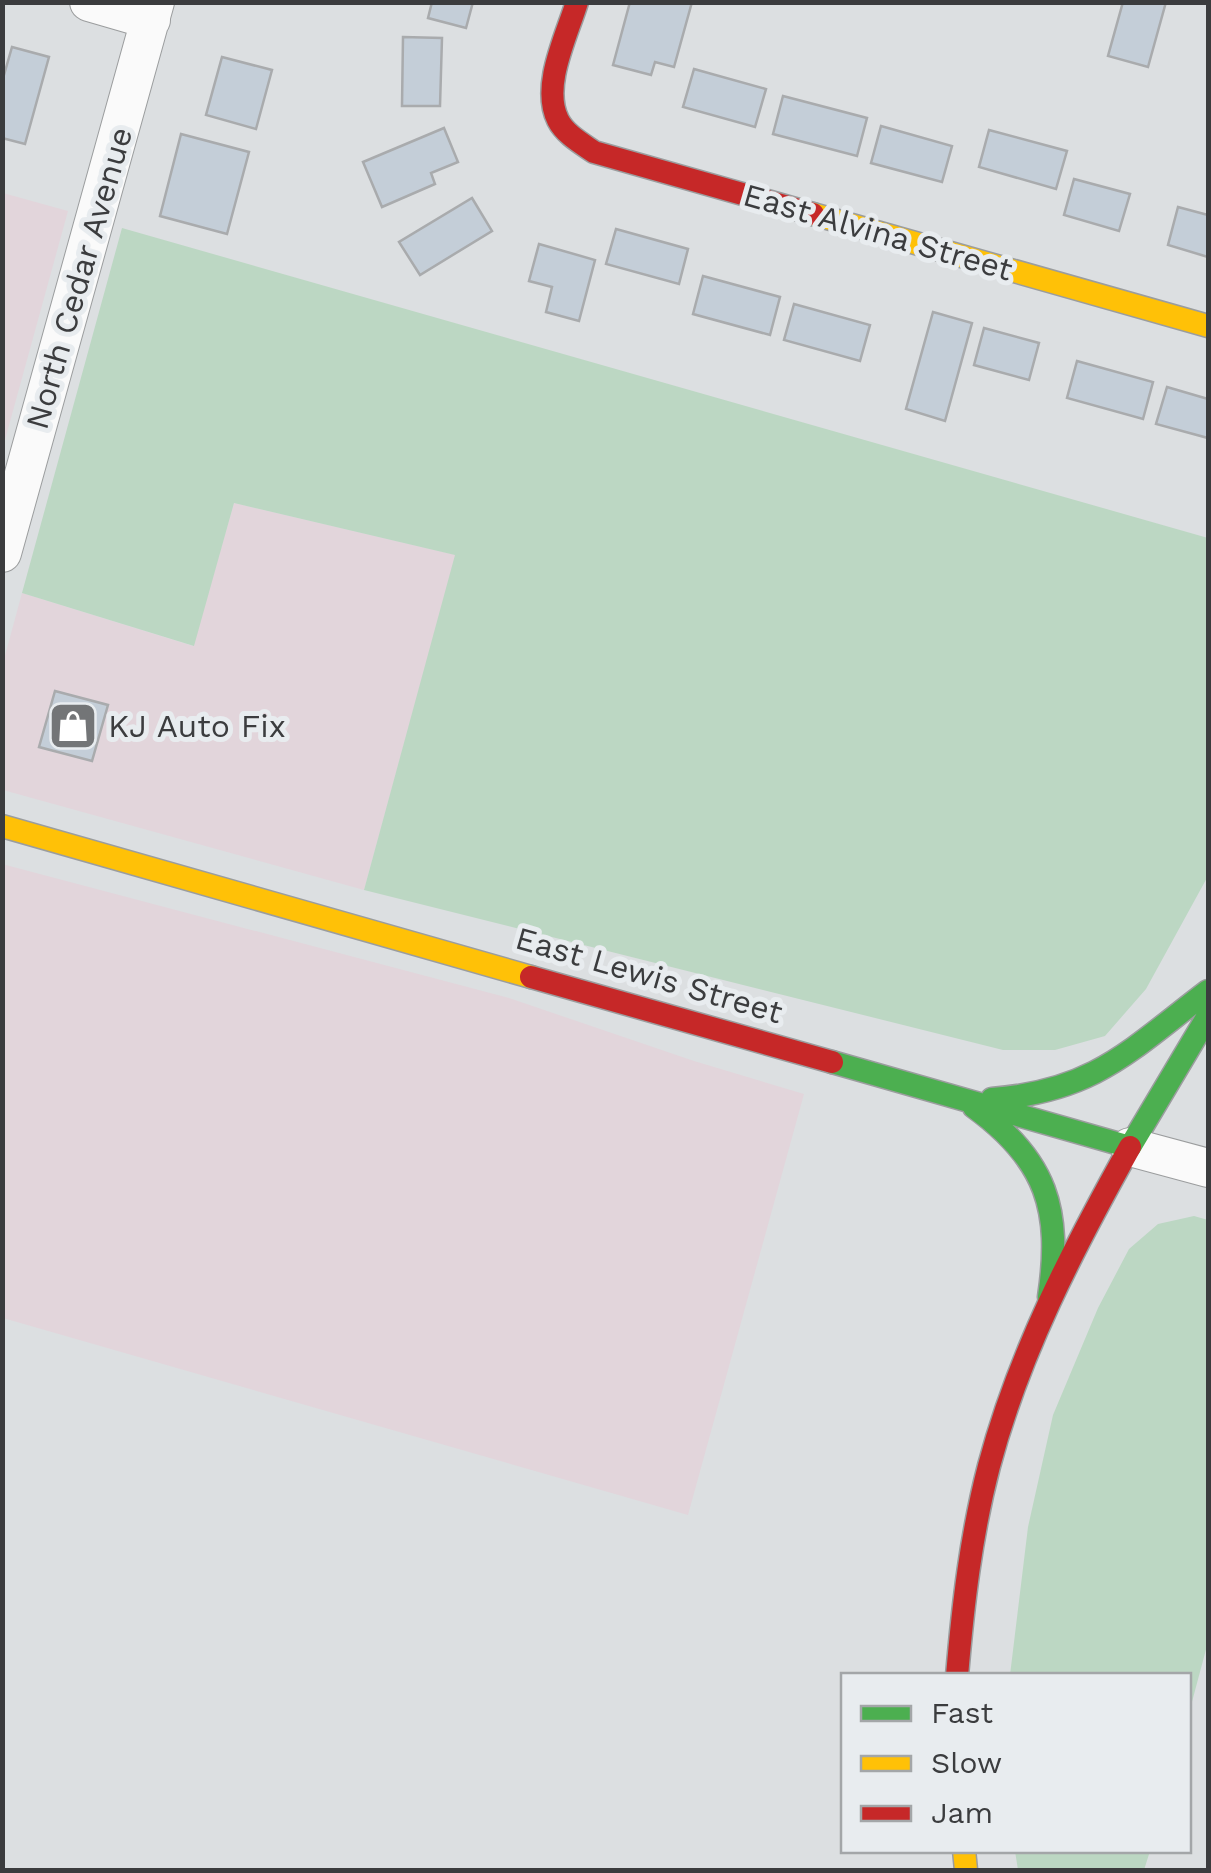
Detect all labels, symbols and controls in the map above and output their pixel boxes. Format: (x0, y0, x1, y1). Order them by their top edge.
street label: North Cedar Avenue (18, 123, 140, 433)
street label: East Alvina Street (739, 175, 1017, 289)
shop icon: KJ Auto Fix (47, 700, 99, 752)
place label: KJ Auto Fix (108, 707, 286, 745)
street label: East Lewis Street (511, 919, 787, 1031)
legend (841, 1673, 1191, 1853)
text: Fast (931, 1695, 994, 1730)
text: Slow (931, 1745, 1002, 1780)
text: Jam (931, 1795, 993, 1830)

